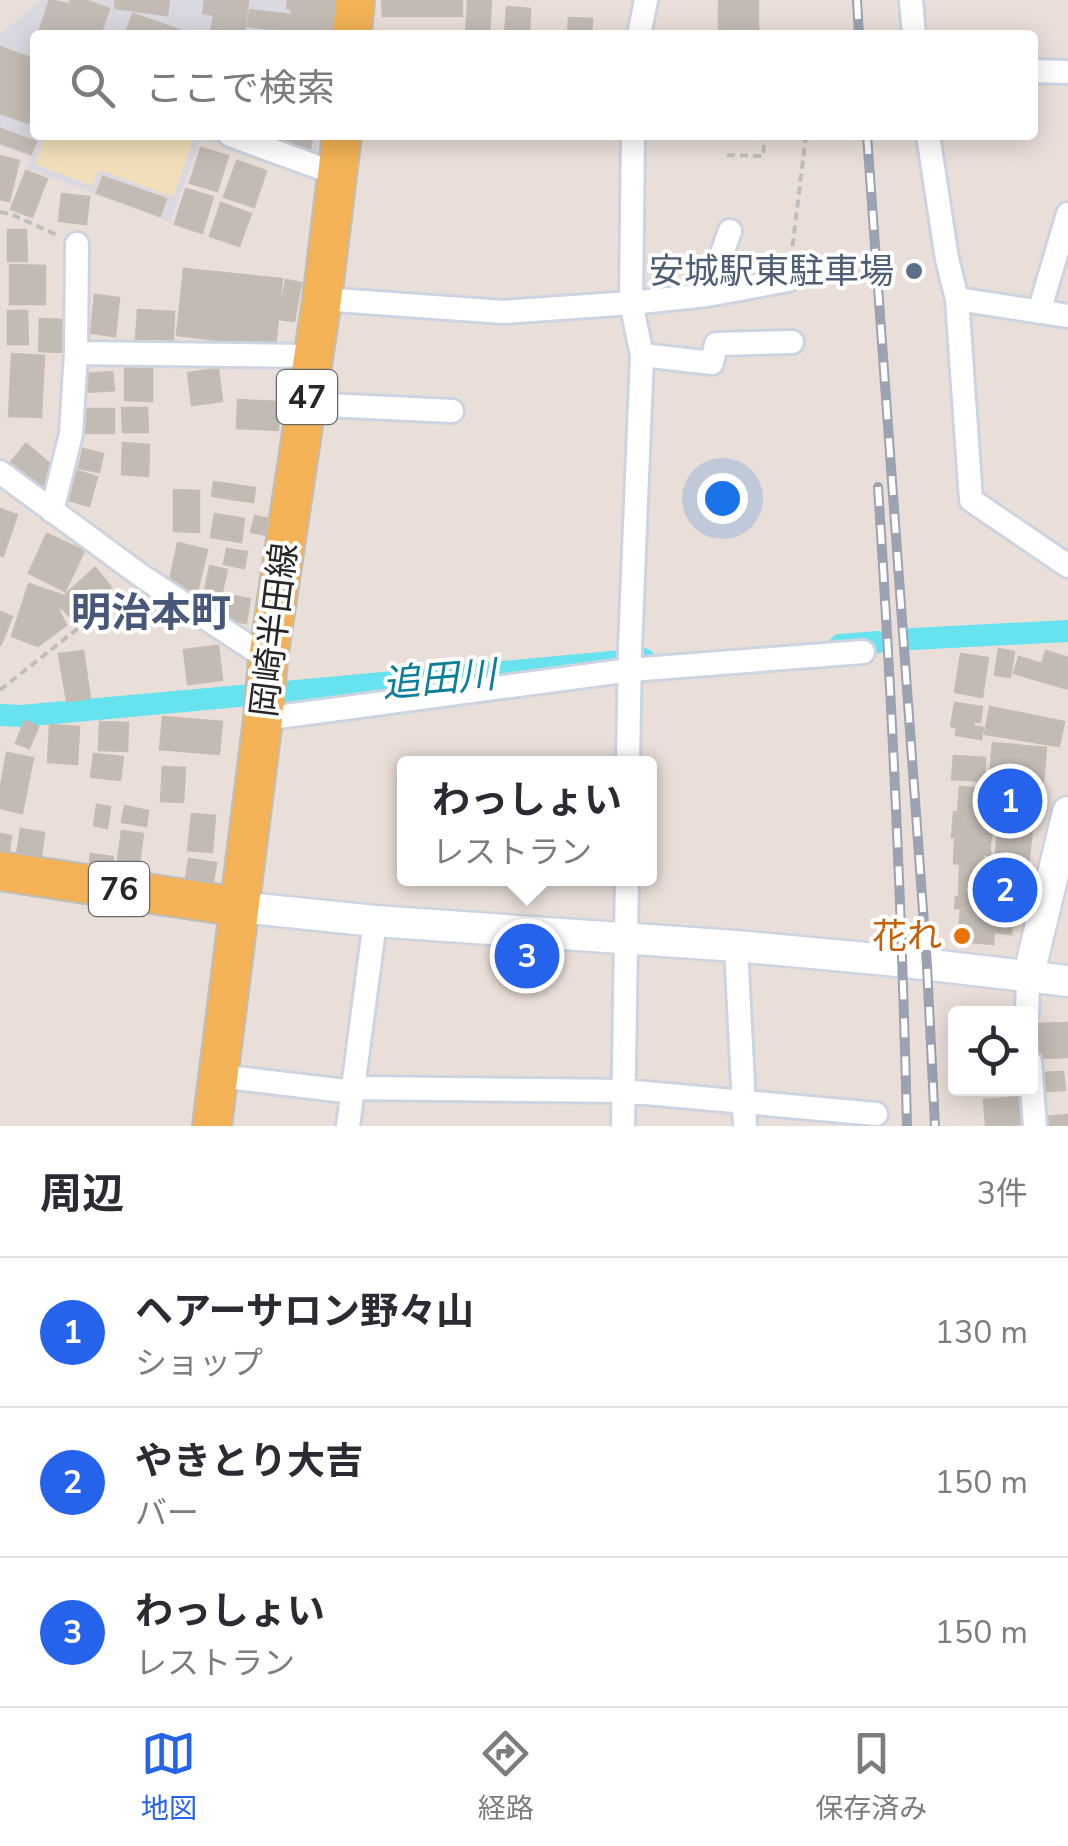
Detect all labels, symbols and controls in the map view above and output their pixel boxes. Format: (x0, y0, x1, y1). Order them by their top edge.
search box (30, 30, 1038, 140)
icon: search (65, 58, 120, 113)
text: ここで検索 (145, 63, 335, 114)
place label: 安城駅東駐車場 (649, 248, 894, 295)
marker: 安城駅東駐車場 (903, 260, 925, 282)
road number: 47 (277, 370, 337, 424)
your location (697, 473, 748, 524)
street label: 岡崎半田線 (241, 540, 308, 720)
district label: 明治本町 (71, 586, 231, 640)
water label: 追田川 (380, 649, 502, 710)
popup (397, 756, 657, 886)
pin: 1 (978, 764, 1042, 838)
text: わっしょい (432, 775, 622, 826)
text: レストラン (432, 831, 592, 874)
pin: 2 (972, 852, 1038, 928)
road number: 76 (89, 862, 149, 916)
place label: 花れ (872, 913, 942, 960)
pin: 3 (494, 918, 560, 994)
marker: 花れ (951, 925, 973, 947)
map controls (948, 1006, 1038, 1096)
button: locate (948, 1006, 1038, 1096)
text: 周辺 (40, 1166, 124, 1223)
text: 3件 (977, 1172, 1028, 1215)
text: ヘアーサロン野々山 (135, 1286, 474, 1337)
text: 1 (63, 1311, 82, 1354)
text: 130 m (935, 1311, 1028, 1354)
text: ショップ (135, 1342, 263, 1385)
text: やきとり大吉 (135, 1436, 363, 1487)
text: 2 (63, 1461, 82, 1504)
text: 150 m (935, 1461, 1028, 1504)
text: バー (135, 1492, 199, 1535)
text: わっしょい (135, 1586, 325, 1637)
text: 3 (63, 1611, 82, 1654)
text: 150 m (935, 1611, 1028, 1654)
text: レストラン (135, 1642, 295, 1685)
tab: 地図 (141, 1726, 197, 1828)
tab: 経路 (478, 1726, 534, 1828)
tab: 保存済み (815, 1726, 927, 1828)

